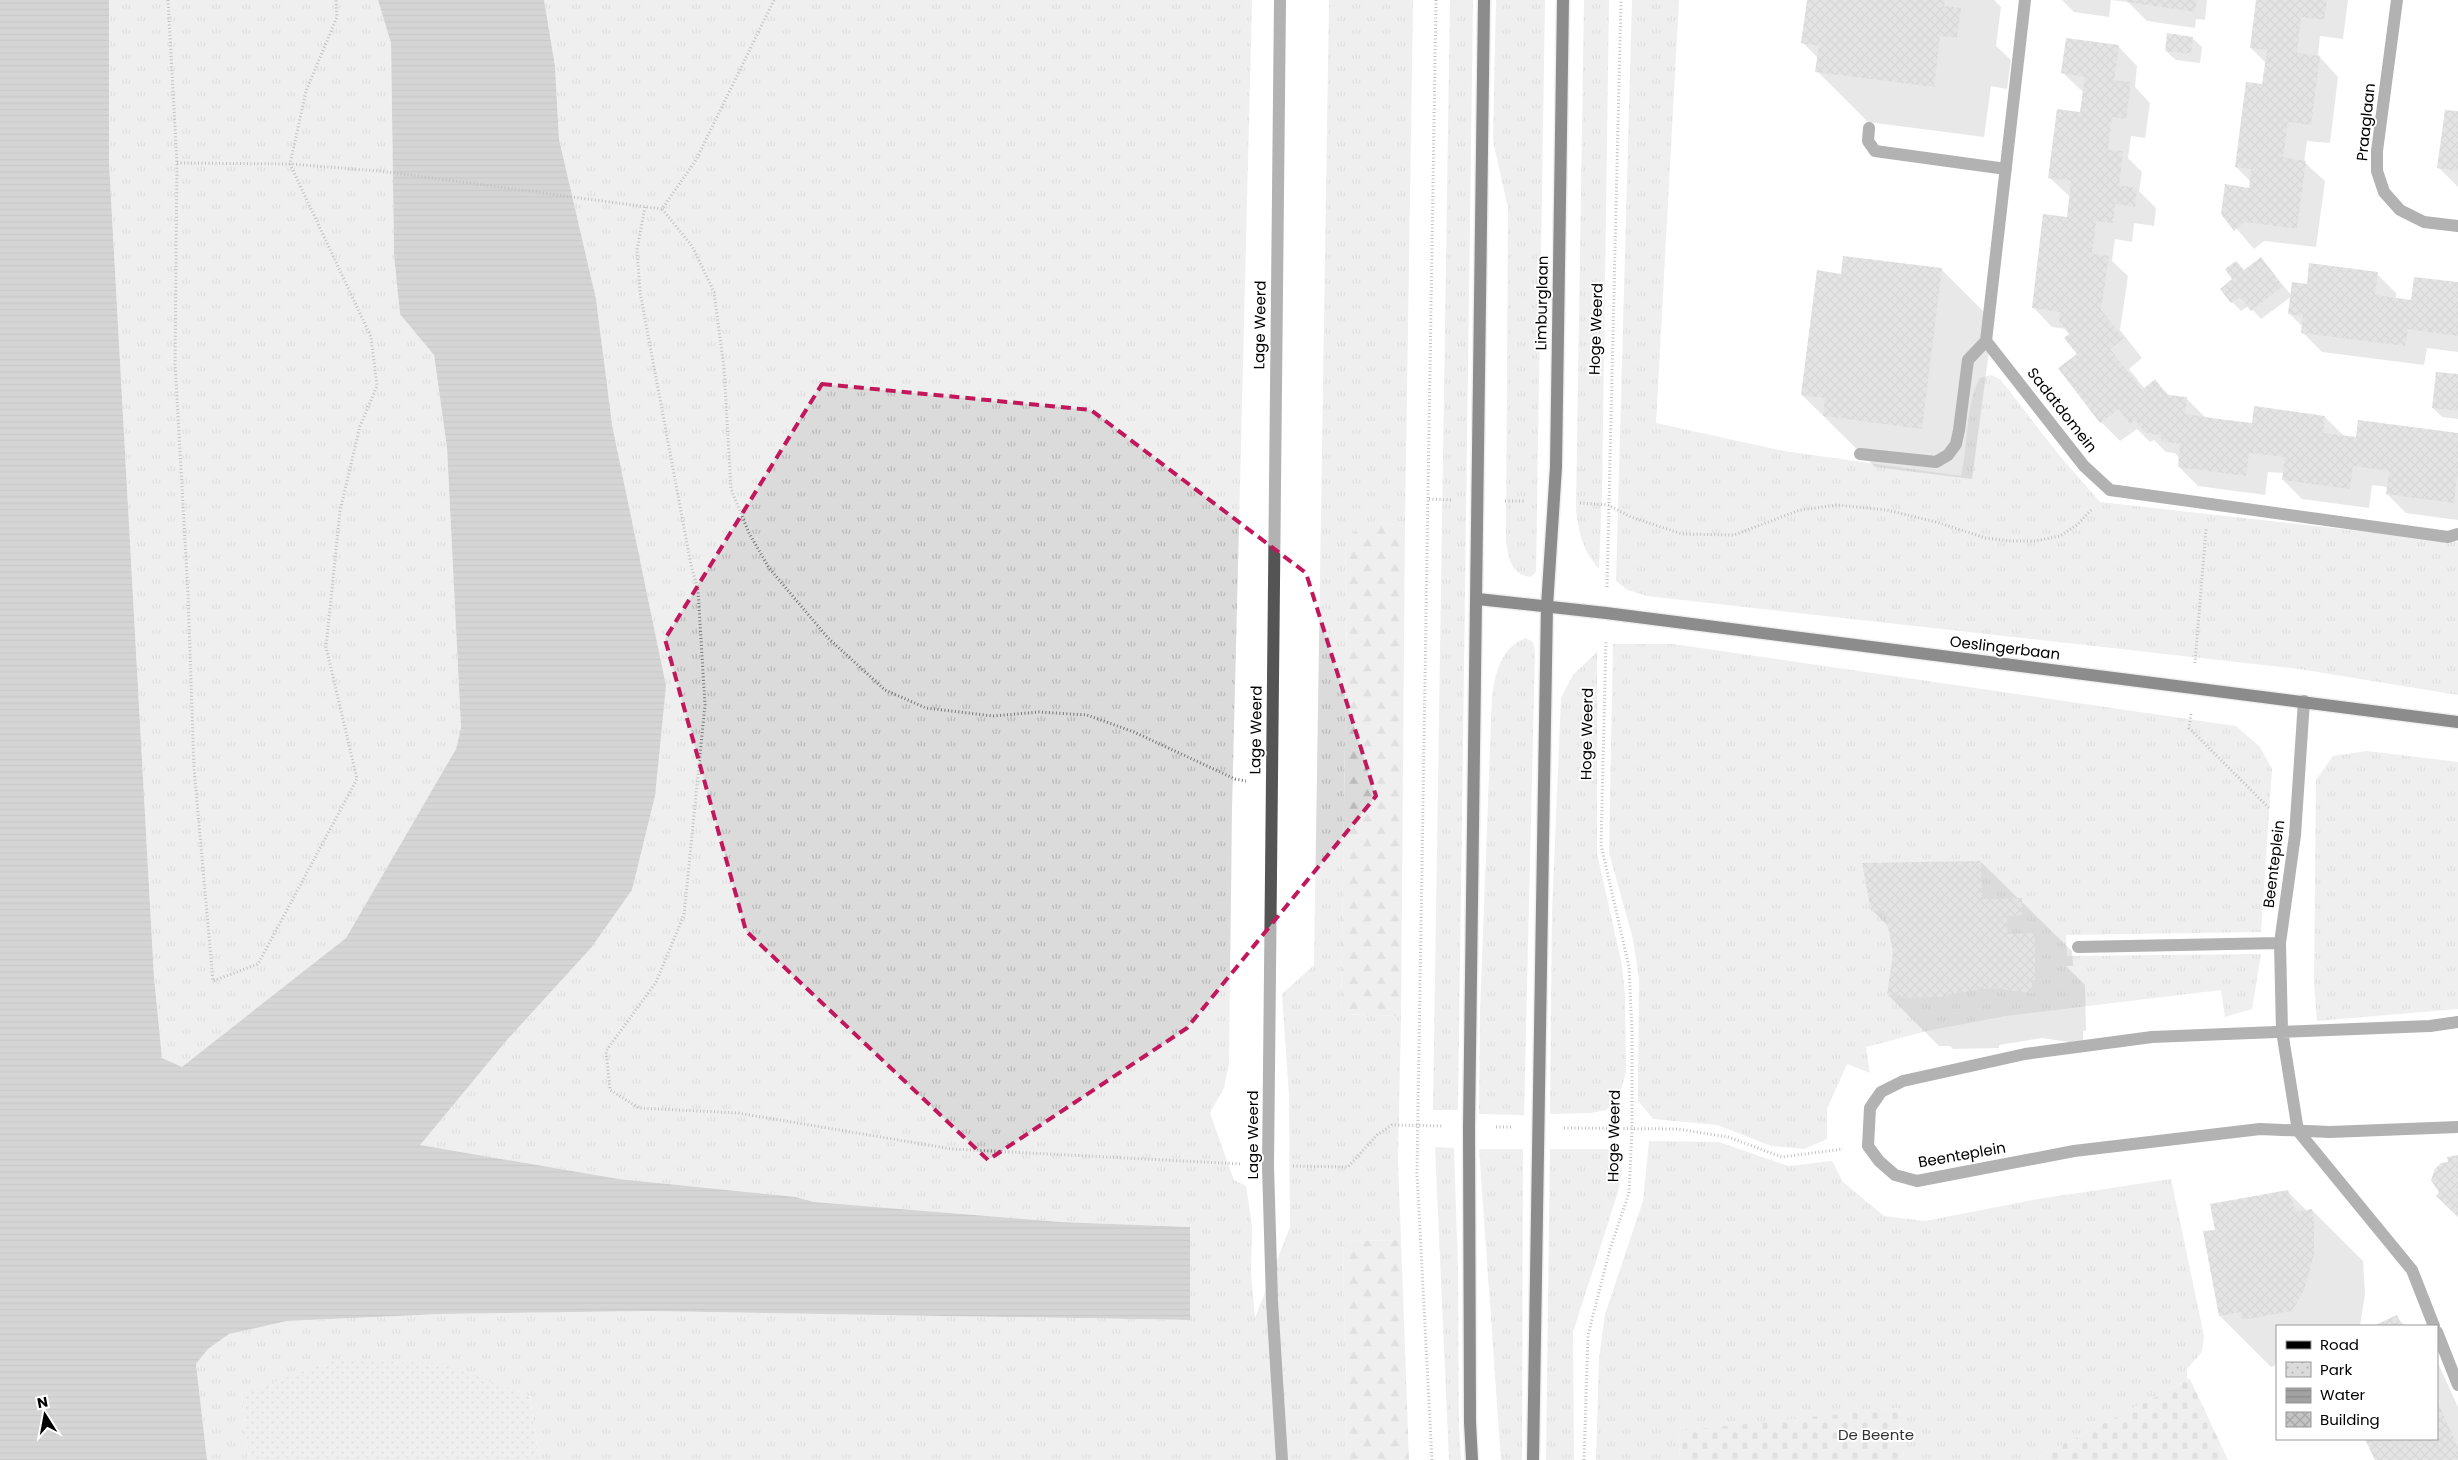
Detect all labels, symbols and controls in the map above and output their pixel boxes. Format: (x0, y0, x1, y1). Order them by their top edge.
street label: Praaglaan (2351, 82, 2380, 162)
street label: Limburglaan (1530, 255, 1553, 351)
street label: Lage Weerd (1248, 280, 1271, 370)
street label: Hoge Weerd (1583, 282, 1608, 376)
street label: Sadatdomein (2023, 363, 2102, 457)
street label: Oeslingerbaan (1949, 630, 2061, 665)
street label: Lage Weerd (1244, 685, 1267, 775)
street label: Hoge Weerd (1575, 688, 1598, 780)
street label: Beenteplein (2258, 819, 2289, 909)
street label: Lage Weerd (1242, 1090, 1263, 1180)
street label: Hoge Weerd (1602, 1090, 1625, 1182)
street label: Beenteplein (1916, 1136, 2007, 1173)
legend (2276, 1325, 2438, 1440)
text: Road (2320, 1334, 2359, 1355)
text: Park (2320, 1359, 2352, 1380)
text: Water (2320, 1384, 2366, 1405)
north arrow (20, 1390, 70, 1440)
text: N (35, 1391, 50, 1413)
text: Building (2320, 1409, 2380, 1430)
park label: De Beente (1838, 1424, 1914, 1445)

